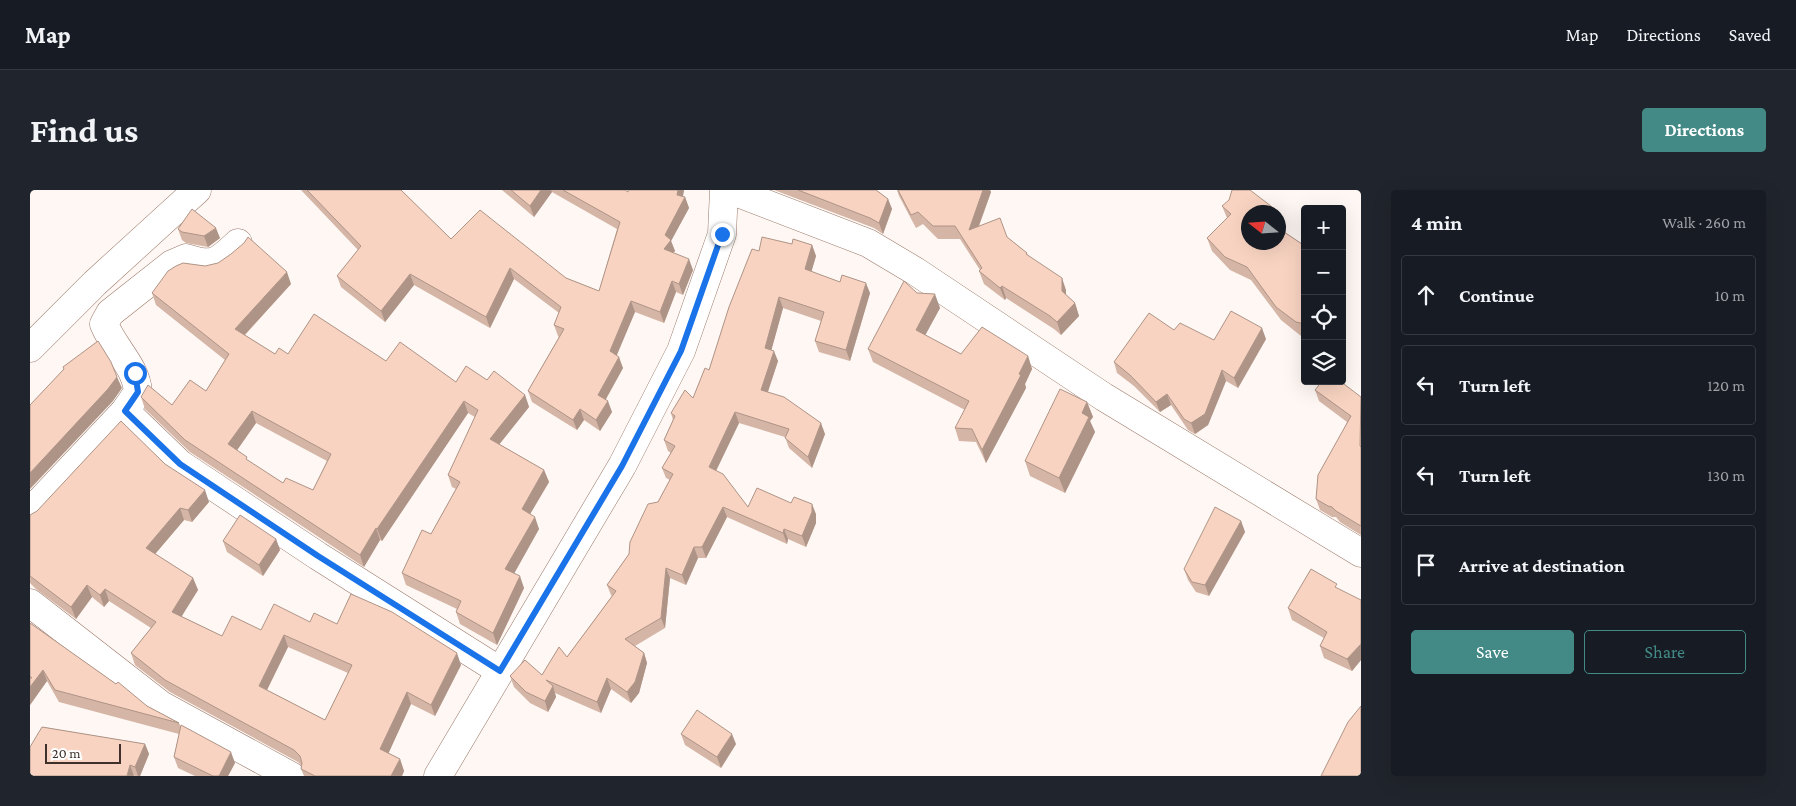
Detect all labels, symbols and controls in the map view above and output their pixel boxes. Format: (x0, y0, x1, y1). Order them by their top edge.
text: Map (25, 21, 71, 48)
text: Map (1566, 25, 1598, 45)
text: Directions (1626, 25, 1701, 45)
text: Saved (1729, 25, 1771, 45)
button: Directions (1642, 108, 1766, 152)
text: Find us (30, 111, 138, 150)
north arrow (1241, 205, 1286, 250)
map controls (1301, 205, 1346, 385)
button: + (1301, 205, 1346, 250)
text: 4 min (1411, 211, 1462, 235)
text: Walk · 260 m (1662, 214, 1746, 231)
route end (711, 223, 734, 246)
button: − (1301, 250, 1346, 295)
icon: ahead (1412, 281, 1440, 309)
text: Continue (1459, 285, 1534, 306)
text: 10 m (1715, 287, 1745, 304)
button: locate (1301, 295, 1346, 340)
button: layers (1301, 340, 1346, 385)
route start (124, 362, 147, 385)
icon: left (1412, 371, 1440, 399)
text: Turn left (1459, 375, 1531, 396)
text: 120 m (1707, 377, 1745, 394)
icon: left (1412, 461, 1440, 489)
text: Turn left (1459, 465, 1531, 486)
text: 130 m (1707, 467, 1745, 484)
icon: arrive (1412, 551, 1440, 579)
text: Arrive at destination (1459, 555, 1625, 576)
button: Save (1411, 630, 1574, 674)
button: Share (1584, 630, 1746, 674)
scale bar (45, 741, 121, 764)
text: 20 m (52, 745, 80, 761)

